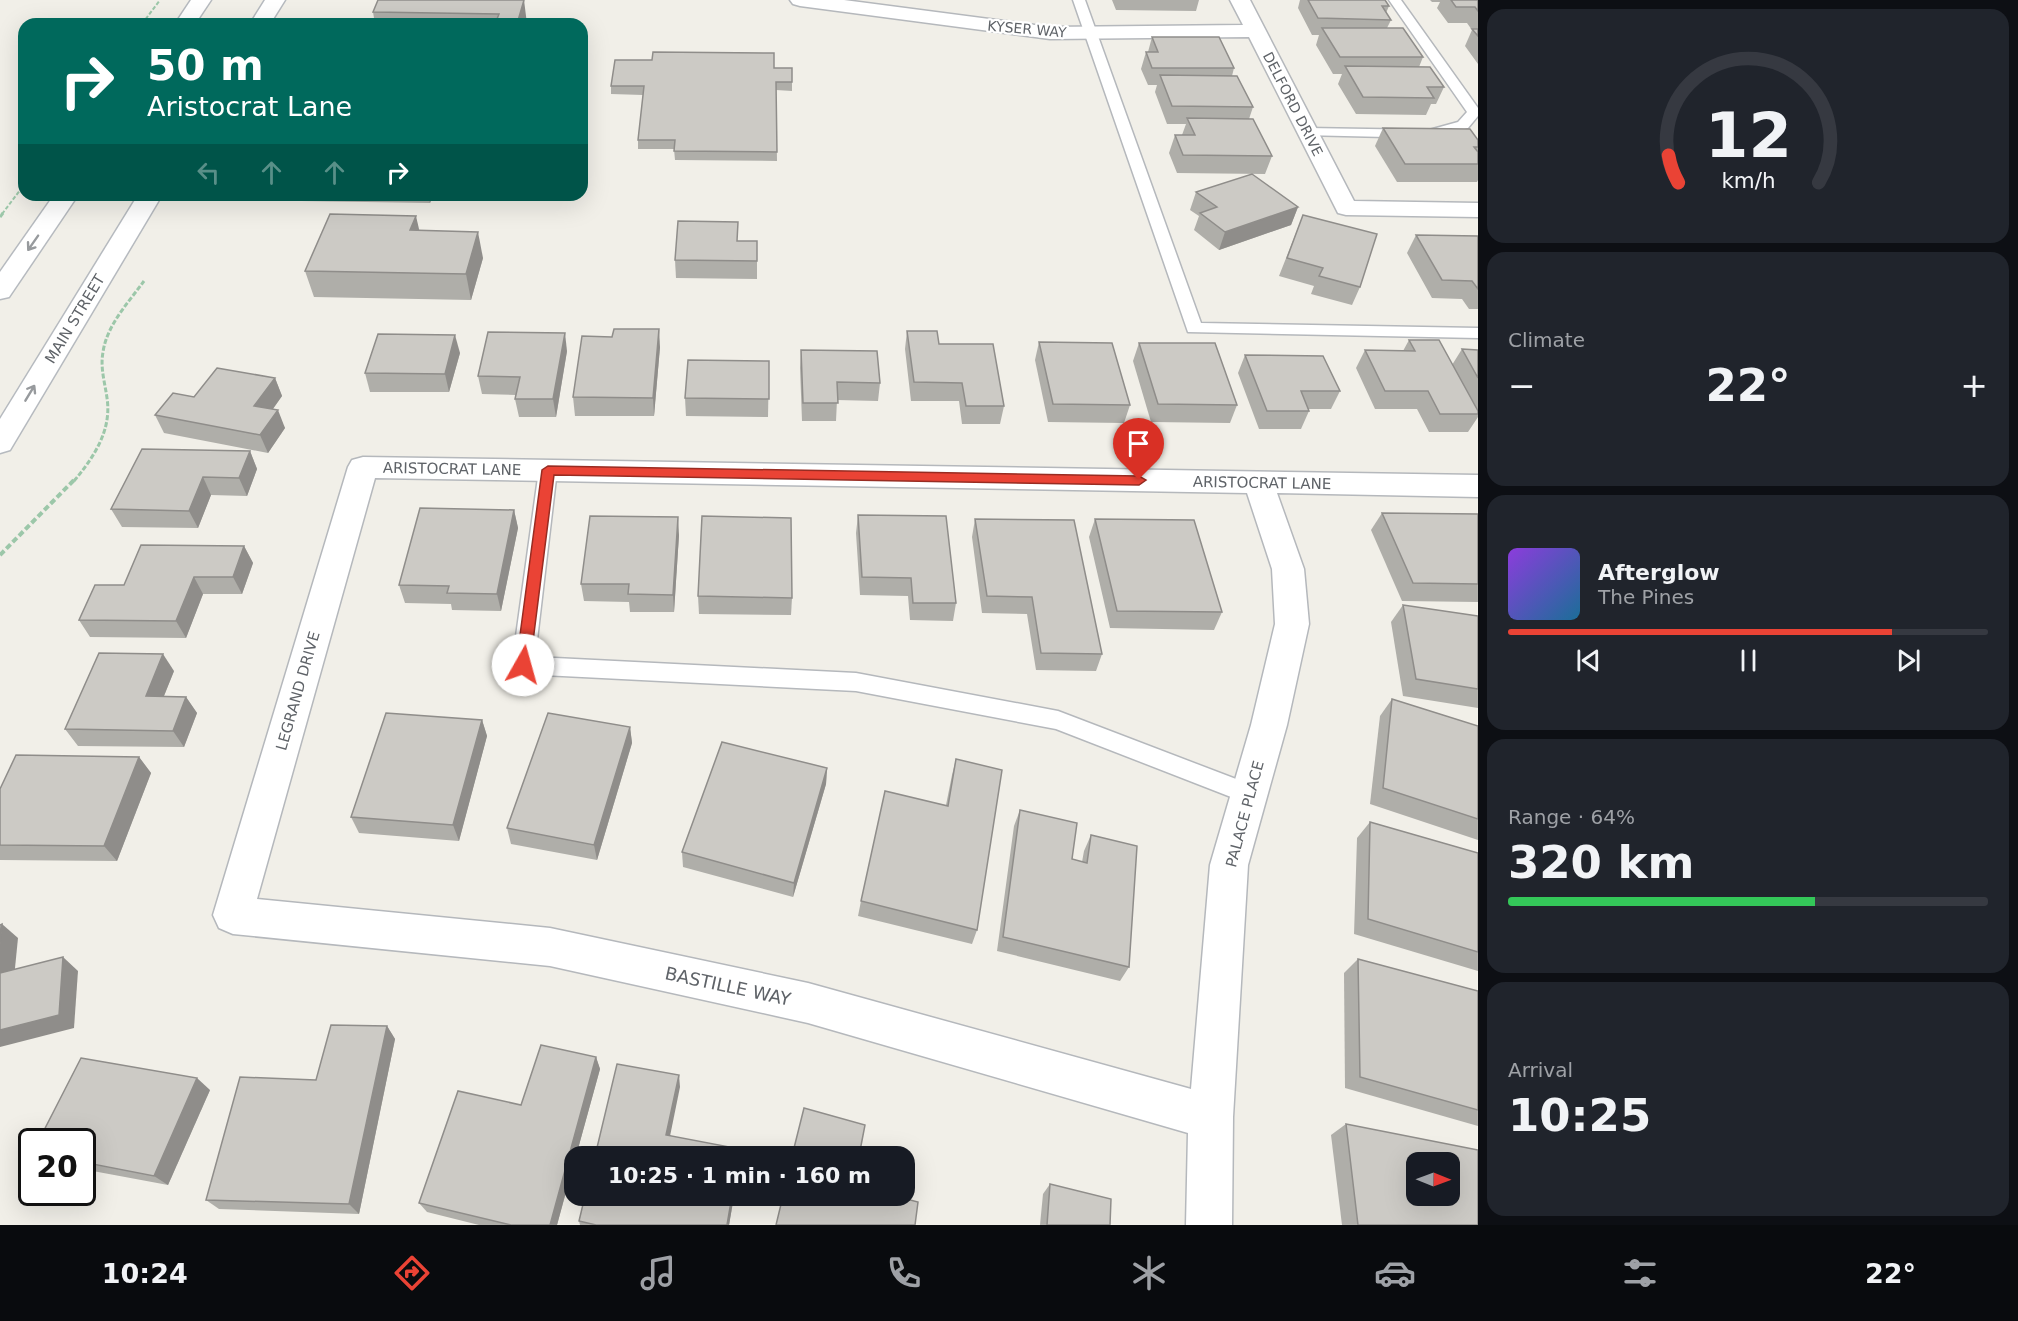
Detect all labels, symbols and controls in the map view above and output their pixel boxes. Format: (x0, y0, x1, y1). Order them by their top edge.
street label: KYSER WAY (987, 18, 1068, 40)
text: 50 m (147, 41, 264, 90)
icon: right (48, 42, 126, 120)
street label: DELFORD DRIVE (1260, 49, 1326, 159)
text: Aristocrat Lane (147, 91, 352, 122)
text: 12 (1705, 99, 1791, 172)
icon: left (192, 156, 225, 189)
icon: ahead (255, 156, 288, 189)
icon: ahead (318, 156, 351, 189)
icon: right (381, 156, 414, 189)
text: km/h (1721, 168, 1775, 193)
one-way arrow (27, 234, 39, 250)
street label: MAIN STREET (41, 270, 109, 367)
text: Climate (1508, 328, 1585, 352)
text: 22° (1705, 359, 1791, 412)
text: − (1508, 366, 1536, 405)
text: + (1960, 366, 1988, 405)
one-way arrow (25, 385, 37, 402)
pin (1113, 418, 1164, 480)
icon: arrive (1122, 427, 1155, 460)
street label: ARISTOCRAT LANE (383, 459, 521, 479)
street label: ARISTOCRAT LANE (1193, 473, 1331, 493)
text: Afterglow (1598, 560, 1720, 585)
text: The Pines (1598, 585, 1694, 609)
street label: LEGRAND DRIVE (272, 629, 324, 753)
position arrow (491, 633, 555, 697)
icon: previous (1572, 644, 1605, 677)
icon: pause (1732, 644, 1765, 677)
icon: next (1892, 644, 1925, 677)
street label: PALACE PLACE (1222, 759, 1268, 869)
text: Range · 64% (1508, 805, 1635, 829)
text: 320 km (1508, 836, 1694, 889)
street label: BASTILLE WAY (663, 962, 794, 1010)
text: Arrival (1508, 1058, 1573, 1082)
text: 10:25 (1508, 1089, 1651, 1142)
speed limit sign: 20 (18, 1128, 96, 1206)
north arrow (1406, 1152, 1460, 1206)
map controls (1406, 1152, 1460, 1206)
text: 10:25 · 1 min · 160 m (608, 1163, 871, 1188)
icon: directions (391, 1252, 433, 1294)
icon: music (637, 1252, 679, 1294)
icon: phone (883, 1252, 925, 1294)
icon: climate (1128, 1252, 1170, 1294)
icon: car (1374, 1252, 1416, 1294)
icon: filters (1619, 1252, 1661, 1294)
text: 10:24 (102, 1258, 188, 1289)
text: 22° (1865, 1258, 1916, 1289)

